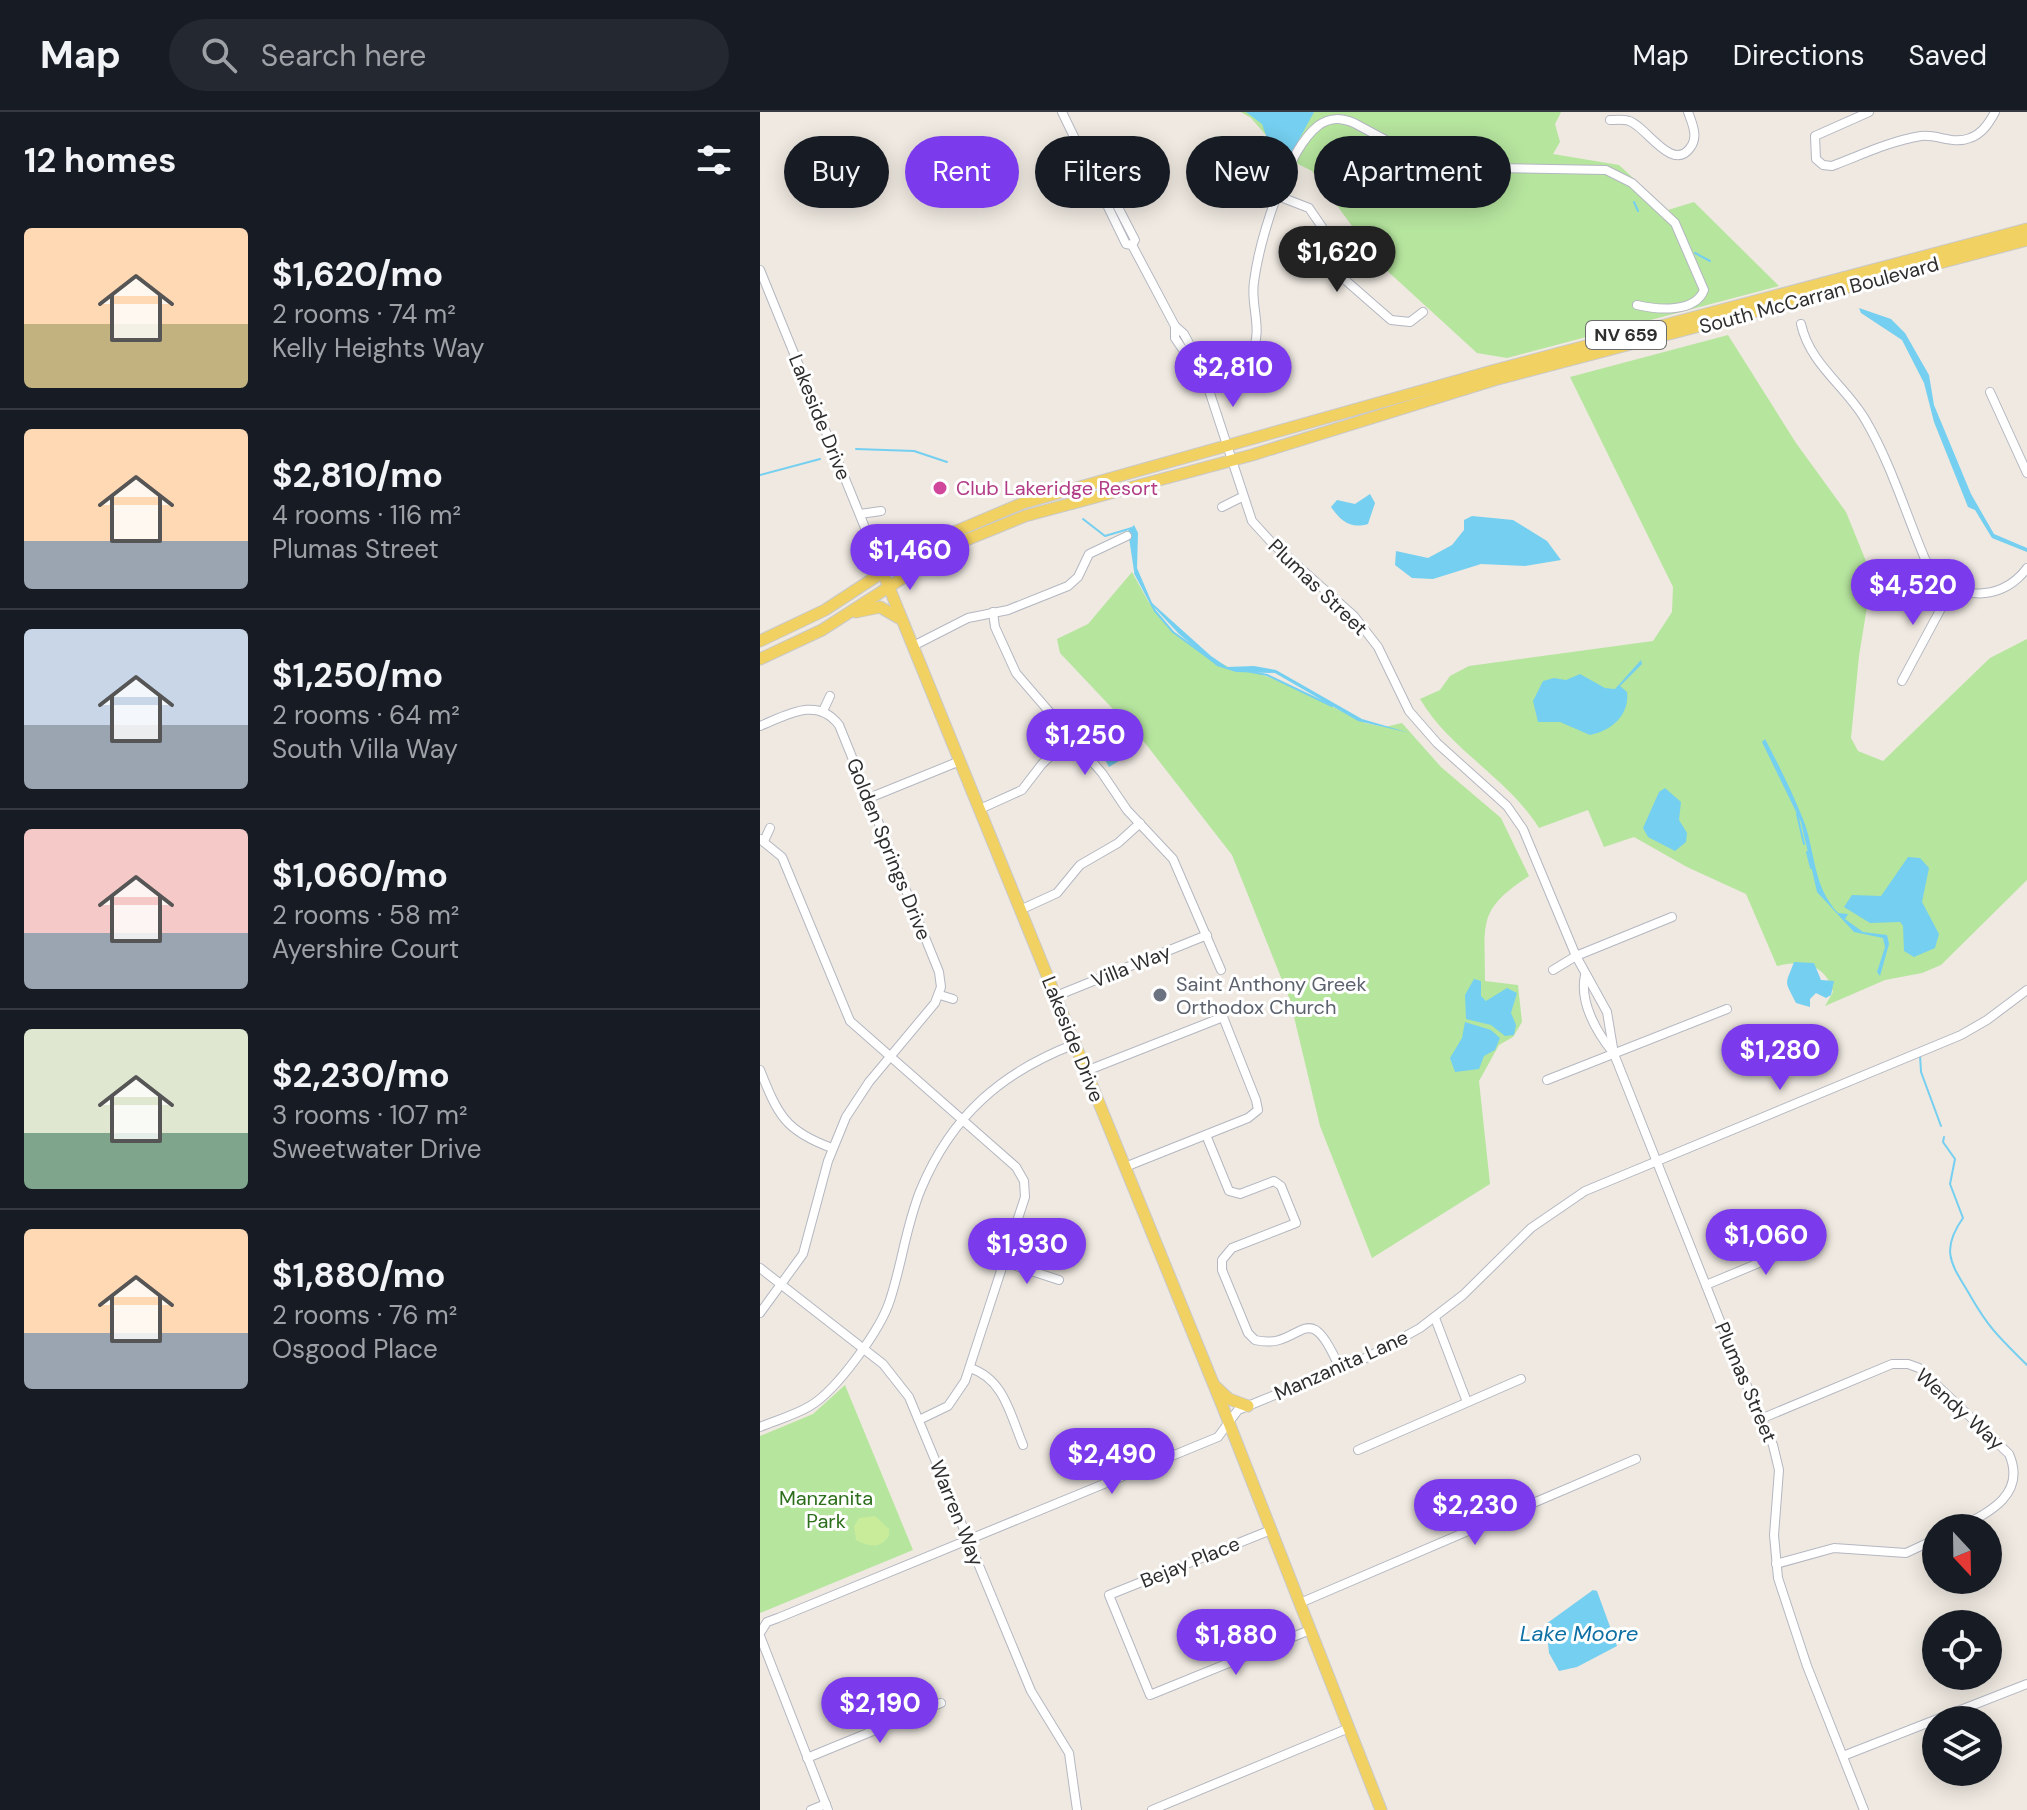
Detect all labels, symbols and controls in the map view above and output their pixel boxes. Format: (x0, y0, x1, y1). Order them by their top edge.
search box (169, 19, 729, 91)
text: Map (40, 30, 121, 80)
icon: search (197, 33, 241, 77)
text: Search here (261, 36, 426, 75)
text: Map (1632, 37, 1689, 74)
text: Directions (1733, 37, 1865, 74)
text: Saved (1909, 37, 1987, 74)
chip: Buy (784, 136, 889, 208)
chip: Rent (905, 136, 1019, 208)
chip: Filters (1035, 136, 1170, 208)
chip: New (1186, 136, 1298, 208)
chip: Apartment (1314, 136, 1511, 208)
text: 12 homes (24, 138, 176, 183)
icon: filters (692, 138, 736, 182)
pin: $1,620 (1272, 226, 1402, 294)
text: $1,620 (1297, 235, 1377, 269)
street label: South McCarran Boulevard (1696, 251, 1942, 339)
text: $1,620/mo (272, 252, 443, 297)
icon: home (88, 260, 184, 356)
text: 2 rooms · 74 m² (272, 297, 456, 331)
road number: NV 659 (1586, 321, 1666, 349)
text: Kelly Heights Way (272, 331, 485, 365)
pin: $2,810 (1168, 341, 1298, 409)
street label: Lakeside Drive (783, 350, 857, 484)
text: $2,810 (1193, 350, 1273, 384)
text: $2,810/mo (272, 453, 443, 498)
icon: home (88, 461, 184, 557)
place label: Club Lakeridge Resort (956, 475, 1158, 501)
marker: Club Lakeridge Resort (931, 479, 949, 497)
text: 4 rooms · 116 m² (272, 498, 461, 532)
pin: $1,460 (845, 524, 975, 592)
text: Plumas Street (272, 532, 439, 566)
text: $1,460 (868, 533, 952, 567)
street label: Plumas Street (1263, 533, 1373, 641)
pin: $4,520 (1848, 559, 1978, 627)
text: $4,520 (1869, 568, 1957, 602)
text: $1,250/mo (272, 653, 443, 698)
icon: home (88, 661, 184, 757)
text: 2 rooms · 64 m² (272, 698, 460, 732)
pin: $1,250 (1020, 709, 1150, 777)
text: $1,250 (1044, 718, 1126, 752)
text: South Villa Way (272, 732, 458, 766)
street label: Golden Springs Drive (841, 754, 937, 944)
text: $1,060/mo (272, 853, 448, 898)
icon: home (88, 861, 184, 957)
text: 2 rooms · 58 m² (272, 898, 459, 932)
text: Ayershire Court (272, 932, 459, 966)
street label: Villa Way (1087, 938, 1175, 994)
place label: Saint Anthony Greek Orthodox Church (1176, 971, 1366, 1020)
street label: Lakeside Drive (1036, 972, 1110, 1106)
marker: Saint Anthony Greek Orthodox Church (1151, 986, 1169, 1004)
pin: $1,280 (1715, 1024, 1845, 1092)
text: $1,280 (1739, 1033, 1821, 1067)
text: $2,230/mo (272, 1053, 450, 1098)
icon: home (88, 1061, 184, 1157)
text: 3 rooms · 107 m² (272, 1098, 468, 1132)
text: Sweetwater Drive (272, 1132, 482, 1166)
pin: $1,060 (1701, 1209, 1831, 1277)
pin: $1,930 (962, 1218, 1092, 1286)
text: $1,060 (1724, 1218, 1808, 1252)
text: $1,930 (986, 1227, 1068, 1261)
text: $1,880/mo (272, 1253, 446, 1298)
icon: home (88, 1261, 184, 1357)
text: 2 rooms · 76 m² (272, 1298, 457, 1332)
street label: Plumas Street (1709, 1318, 1783, 1446)
street label: Manzanita Lane (1270, 1324, 1412, 1406)
text: Osgood Place (272, 1332, 438, 1366)
street label: Wendy Way (1910, 1362, 2010, 1456)
pin: $2,490 (1047, 1428, 1177, 1496)
text: $2,490 (1068, 1437, 1156, 1471)
street label: Warren Way (924, 1456, 990, 1570)
pin: $2,230 (1410, 1479, 1540, 1547)
park label: Manzanita Park (779, 1485, 873, 1534)
text: $2,230 (1432, 1488, 1518, 1522)
north arrow (1922, 1514, 2002, 1594)
map controls (1922, 1514, 2002, 1786)
street label: Bejay Place (1136, 1530, 1244, 1594)
pin: $1,880 (1171, 1609, 1301, 1677)
button: locate (1922, 1610, 2002, 1690)
text: $1,880 (1195, 1618, 1277, 1652)
water label: Lake Moore (1520, 1619, 1638, 1648)
pin: $2,190 (815, 1677, 945, 1745)
text: $2,190 (839, 1686, 921, 1720)
button: layers (1922, 1706, 2002, 1786)

